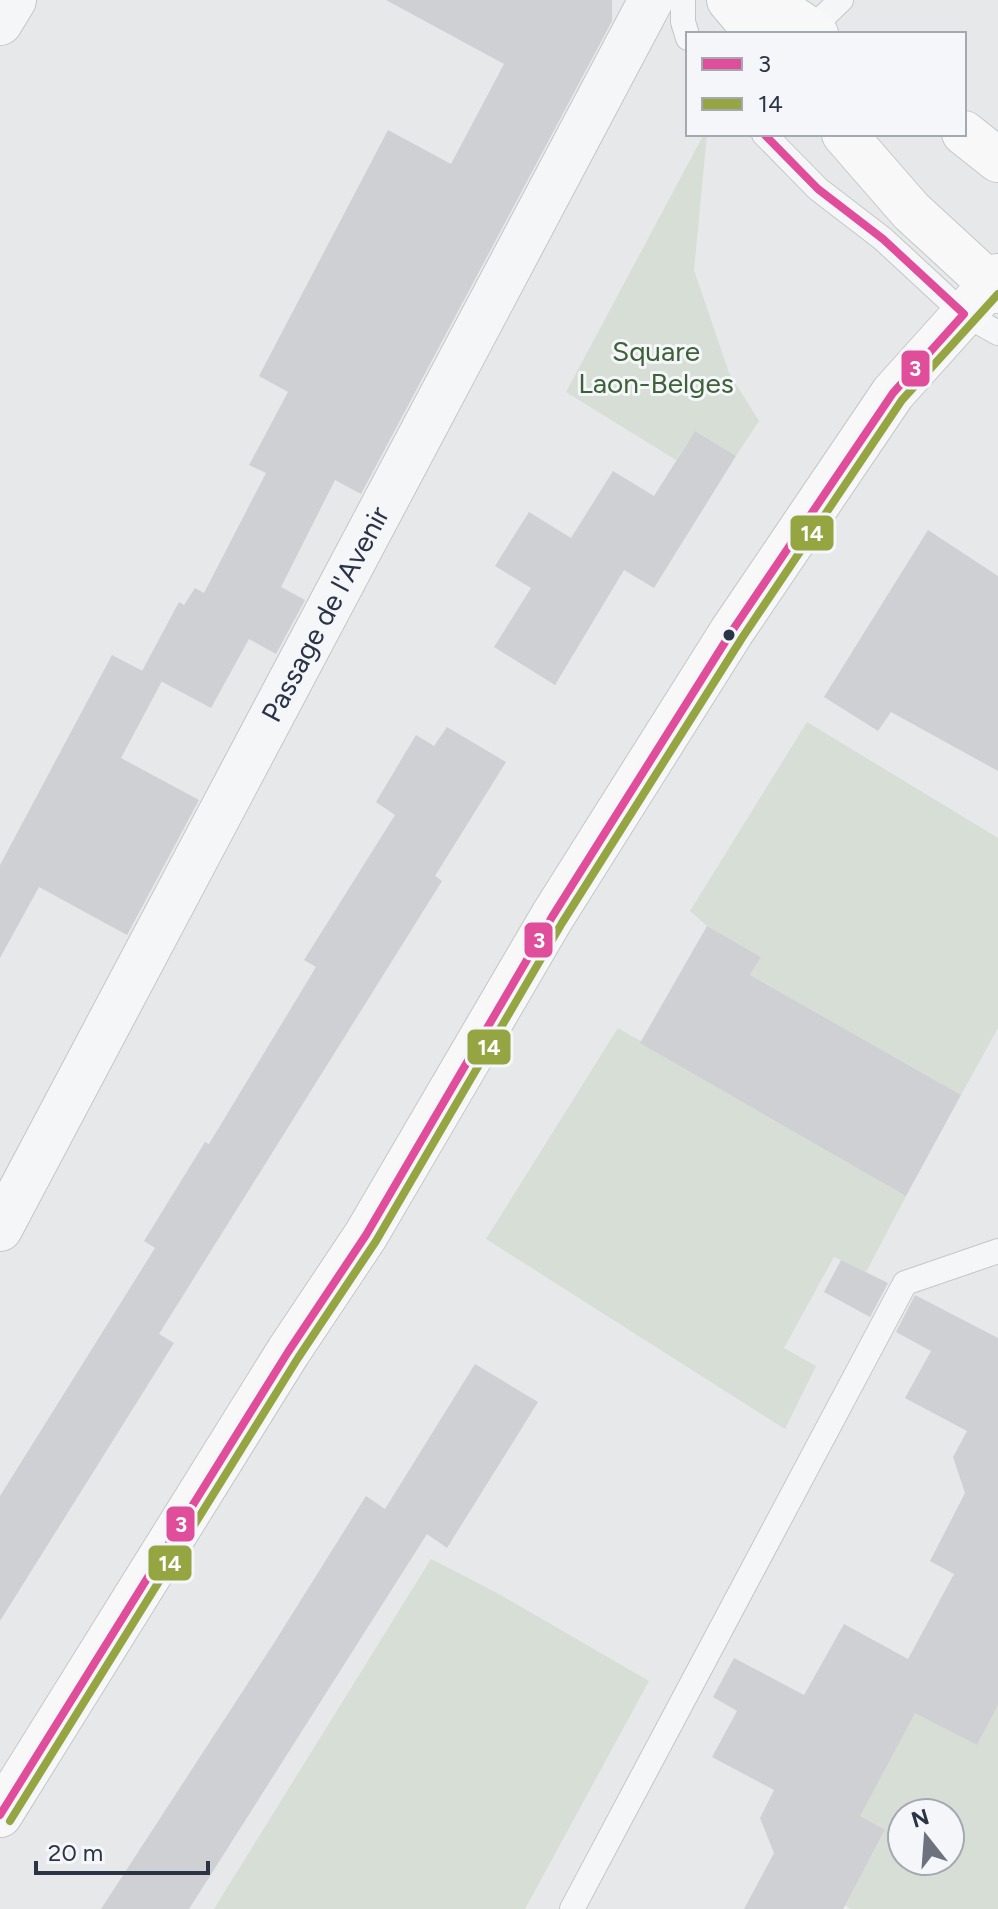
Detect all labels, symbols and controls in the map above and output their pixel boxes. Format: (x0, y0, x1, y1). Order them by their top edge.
legend (686, 32, 966, 136)
text: 3 (758, 49, 771, 78)
text: 14 (758, 89, 783, 118)
park label: Square Laon-Belges (578, 334, 734, 400)
line badge: 3 (900, 349, 931, 388)
text: 3 (909, 355, 921, 382)
street label: Passage de l'Avenir (254, 500, 396, 728)
line badge: 14 (789, 514, 835, 552)
text: 14 (800, 520, 824, 547)
unlabelled marker (721, 627, 737, 643)
line badge: 3 (523, 921, 554, 959)
text: 3 (533, 927, 545, 954)
line badge: 14 (466, 1028, 512, 1066)
text: 14 (477, 1034, 501, 1061)
line badge: 3 (165, 1505, 196, 1543)
text: 3 (175, 1511, 187, 1538)
line badge: 14 (147, 1544, 193, 1582)
text: 14 (158, 1550, 182, 1577)
north arrow (886, 1797, 966, 1877)
text: N (908, 1803, 932, 1834)
scale bar (36, 1825, 208, 1875)
text: 20 m (48, 1838, 103, 1867)

